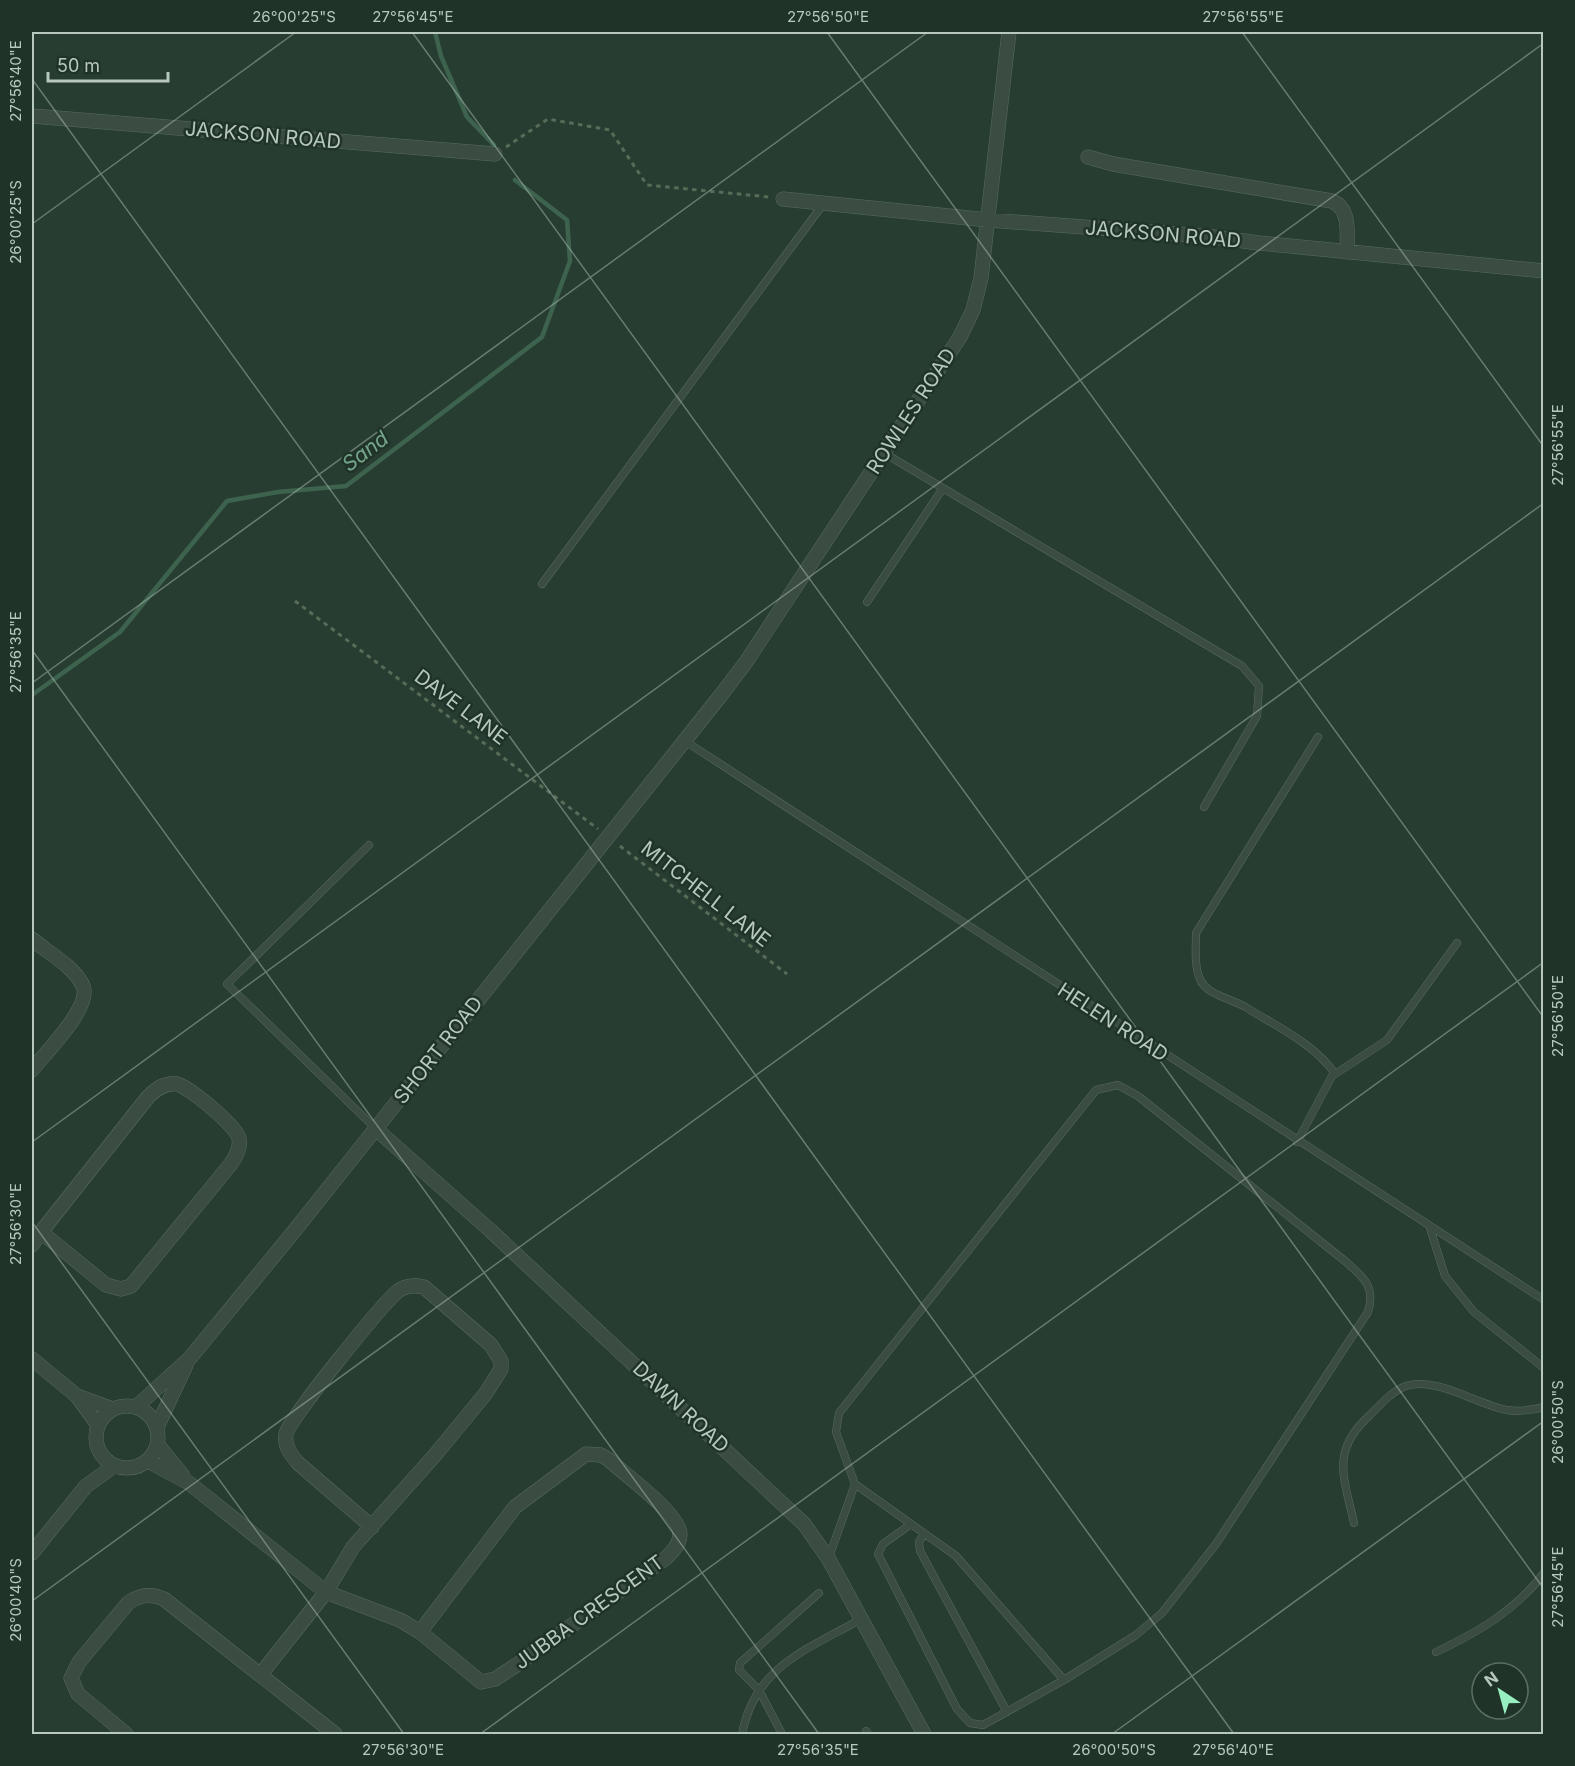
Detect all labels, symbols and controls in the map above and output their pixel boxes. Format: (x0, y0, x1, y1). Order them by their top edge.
text: 26°00'25"S (252, 7, 336, 26)
text: 27°56'45"E (372, 7, 454, 26)
text: 27°56'50"E (787, 7, 869, 26)
text: 27°56'55"E (1202, 7, 1284, 26)
text: 27°56'40"E (6, 40, 25, 122)
scale bar (48, 45, 168, 83)
text: 50 m (57, 55, 100, 76)
street label: JACKSON ROAD (184, 116, 342, 154)
text: 26°00'25"S (6, 180, 25, 264)
street label: JACKSON ROAD (1084, 215, 1242, 253)
street label: ROWLES ROAD (861, 344, 961, 478)
text: 27°56'55"E (1548, 404, 1567, 486)
water label: Sand (337, 425, 393, 477)
text: 27°56'35"E (6, 611, 25, 693)
street label: DAVE LANE (410, 664, 512, 750)
street label: MITCHELL LANE (636, 836, 776, 952)
text: 27°56'50"E (1548, 975, 1567, 1057)
street label: HELEN ROAD (1053, 977, 1173, 1067)
street label: SHORT ROAD (388, 991, 488, 1109)
text: 27°56'30"E (6, 1183, 25, 1265)
street label: DAWN ROAD (628, 1356, 734, 1458)
text: 26°00'50"S (1548, 1380, 1567, 1464)
text: 27°56'45"E (1548, 1546, 1567, 1628)
street label: JUBBA CRESCENT (510, 1550, 668, 1674)
text: 26°00'40"S (6, 1558, 25, 1642)
north arrow (1470, 1661, 1530, 1721)
text: N (1480, 1667, 1502, 1691)
text: 27°56'30"E (362, 1740, 444, 1759)
text: 27°56'35"E (777, 1740, 859, 1759)
text: 26°00'50"S (1072, 1740, 1156, 1759)
text: 27°56'40"E (1192, 1740, 1274, 1759)

